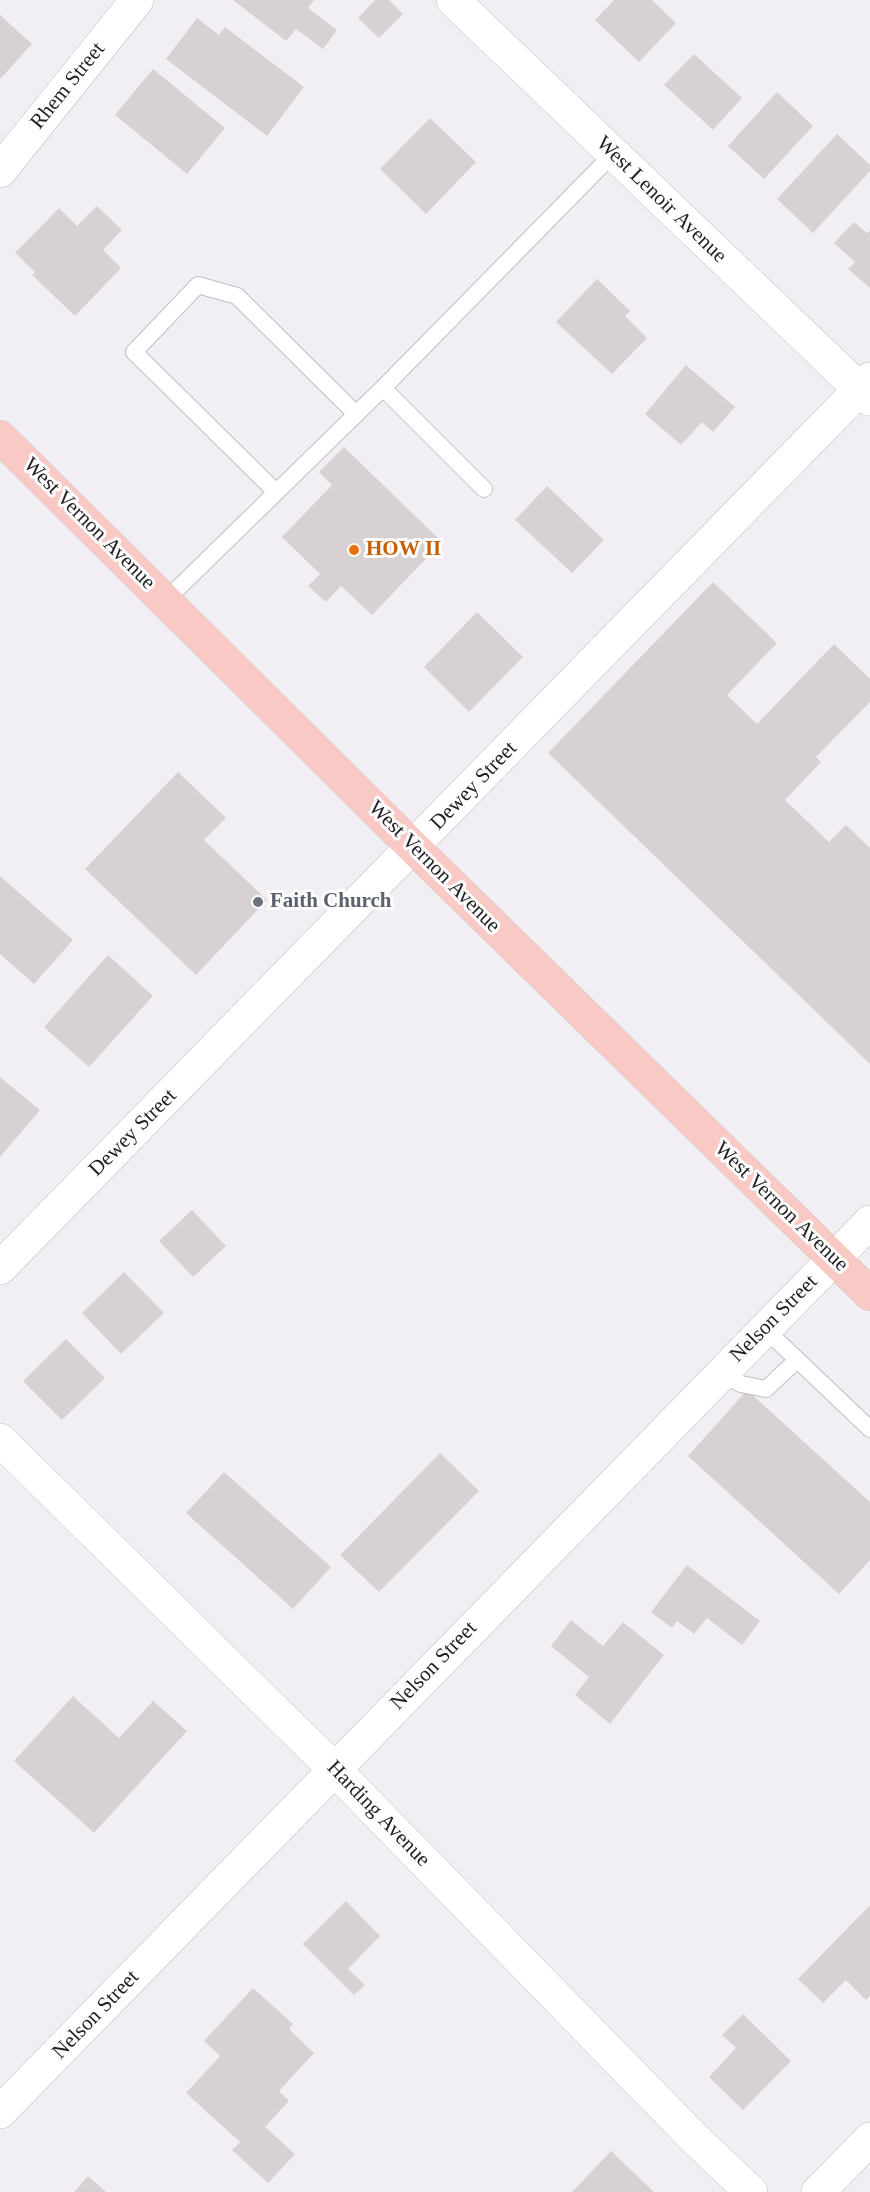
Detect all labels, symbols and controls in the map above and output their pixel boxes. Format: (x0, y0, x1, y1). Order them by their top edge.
street label: Rhem Street (25, 38, 111, 134)
street label: West Lenoir Avenue (590, 131, 732, 269)
street label: West Vernon Avenue (18, 453, 160, 595)
place label: HOW II (366, 537, 441, 563)
marker: HOW II (347, 543, 361, 557)
street label: Dewey Street (425, 736, 523, 836)
street label: West Vernon Avenue (363, 796, 505, 938)
place label: Faith Church (270, 889, 392, 915)
marker: Faith Church (251, 895, 265, 909)
street label: Dewey Street (84, 1084, 182, 1182)
street label: West Vernon Avenue (709, 1137, 853, 1277)
street label: Nelson Street (725, 1270, 823, 1368)
street label: Nelson Street (385, 1616, 483, 1716)
street label: Harding Avenue (321, 1756, 435, 1872)
street label: Nelson Street (47, 1965, 145, 2065)

